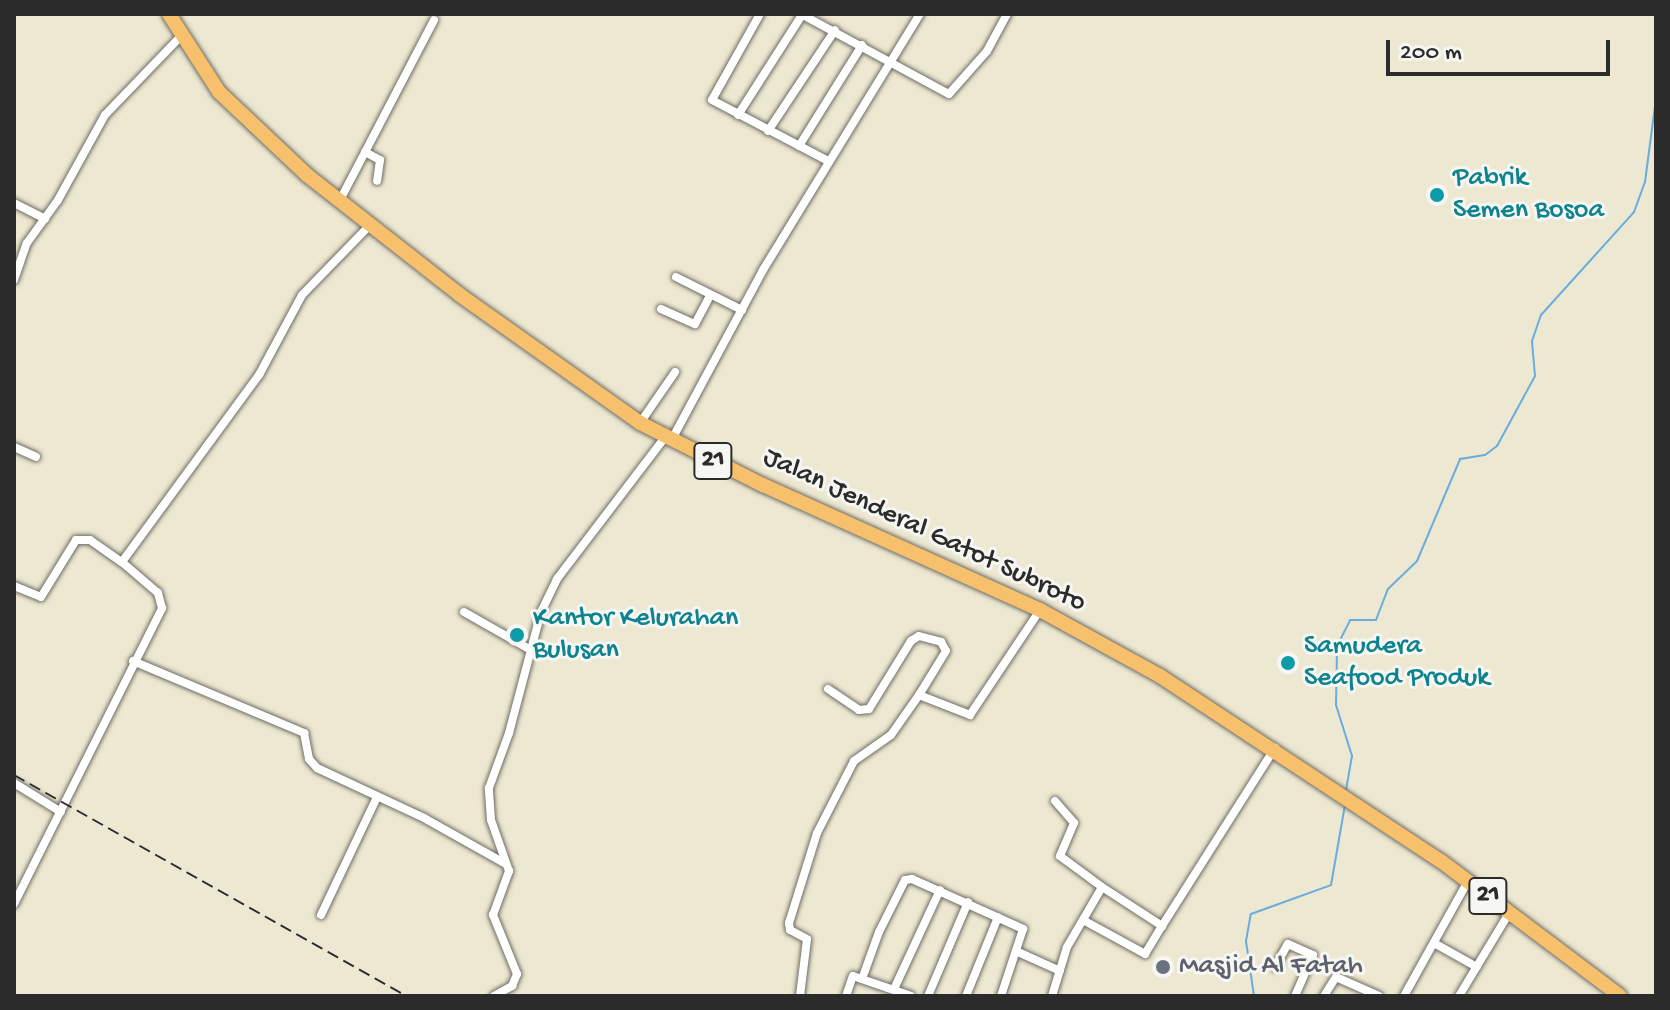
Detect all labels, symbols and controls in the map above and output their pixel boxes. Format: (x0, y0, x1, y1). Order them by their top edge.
scale bar (1390, 24, 1614, 74)
text: 200 m (1400, 39, 1462, 68)
place label: Pabrik Semen Bosoa (1453, 162, 1604, 228)
marker: Pabrik Semen Bosoa (1428, 186, 1446, 204)
road number: 21 (693, 439, 733, 483)
street label: Jalan Jenderal Gatot Subroto (757, 441, 1091, 621)
place label: Kantor Kelurahan Bulusan (533, 602, 738, 668)
marker: Kantor Kelurahan Bulusan (508, 626, 526, 644)
place label: Samudera Seafood Produk (1304, 630, 1490, 696)
marker: Samudera Seafood Produk (1279, 654, 1297, 672)
road number: 21 (1468, 874, 1508, 918)
place label: Masjid Al Fatah (1179, 950, 1363, 984)
marker: Masjid Al Fatah (1154, 958, 1172, 976)

